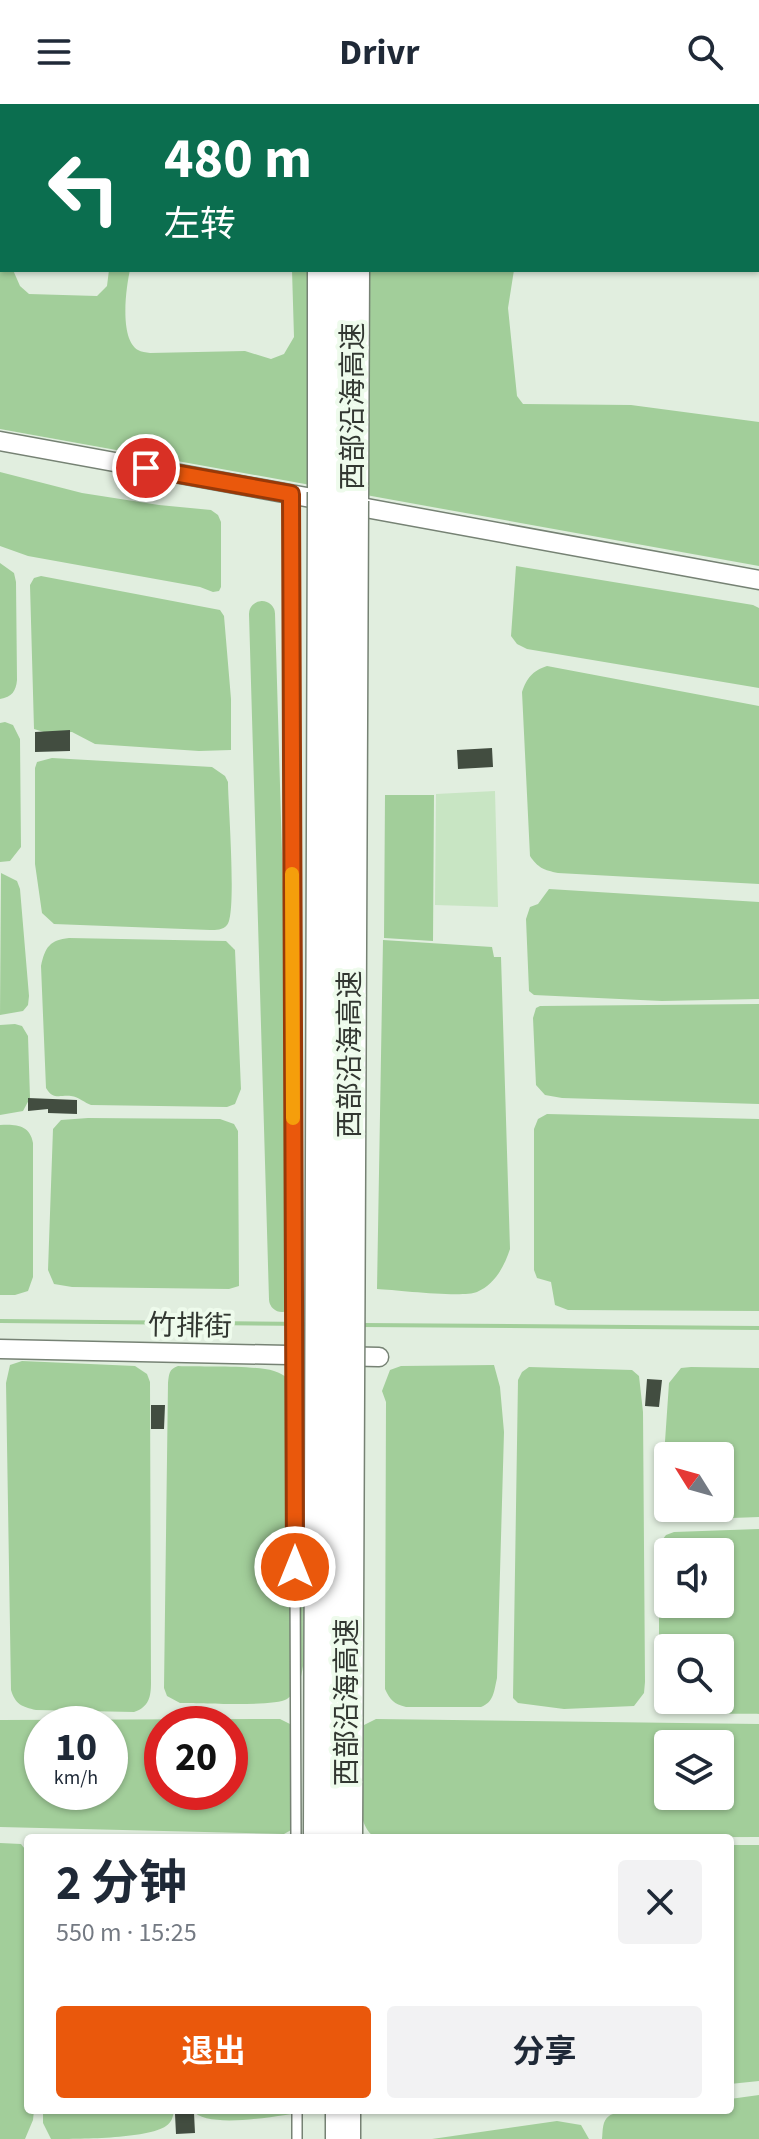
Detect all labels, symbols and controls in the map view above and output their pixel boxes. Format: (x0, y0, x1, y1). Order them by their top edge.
text: Drivr (339, 27, 420, 78)
icon: menu (32, 30, 76, 74)
icon: search (683, 30, 727, 74)
text: 480 m (164, 120, 312, 199)
icon: left (32, 136, 136, 240)
text: 左转 (164, 199, 236, 250)
street label: 西部沿海高速 (333, 322, 373, 490)
pin (112, 434, 180, 502)
icon: arrive (124, 446, 168, 490)
street label: 西部沿海高速 (330, 970, 370, 1138)
street label: 竹排街 (148, 1305, 232, 1347)
north arrow (654, 1442, 734, 1522)
map controls (654, 1442, 734, 1810)
position arrow (253, 1525, 337, 1609)
button: sound (654, 1538, 734, 1618)
street label: 西部沿海高速 (327, 1618, 367, 1786)
button: search (654, 1634, 734, 1714)
speed limit sign: 20 (144, 1706, 248, 1810)
text: 10 (55, 1719, 97, 1776)
button: layers (654, 1730, 734, 1810)
text: km/h (54, 1764, 98, 1792)
text: 2 分钟 (56, 1850, 187, 1918)
button: close (618, 1860, 702, 1944)
text: 550 m · 15:25 (56, 1914, 197, 1951)
button: 退出 (56, 2006, 371, 2098)
button: 分享 (387, 2006, 702, 2098)

